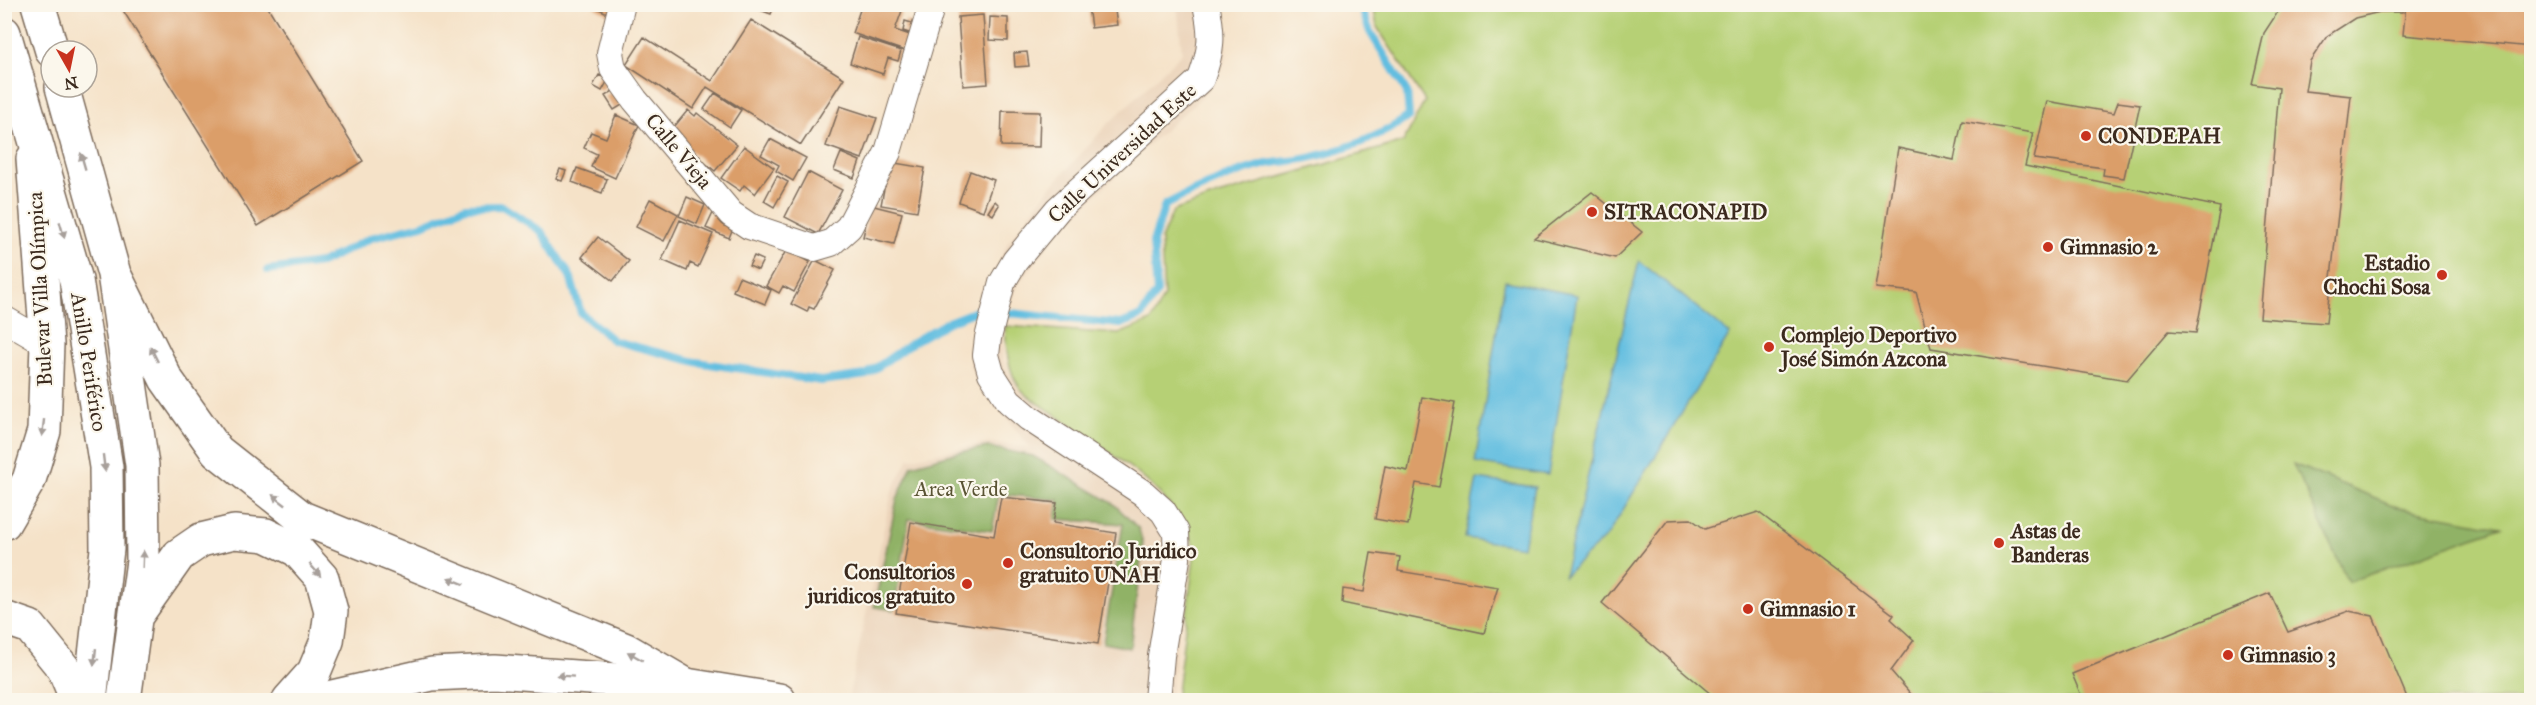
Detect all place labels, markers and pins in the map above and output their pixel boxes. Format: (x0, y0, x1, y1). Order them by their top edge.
place label: CONDEPAH (2098, 123, 2221, 149)
marker: CONDEPAH (2079, 129, 2093, 143)
place label: SITRACONAPID (1604, 199, 1767, 225)
marker: SITRACONAPID (1585, 205, 1599, 219)
place label: Gimnasio 2 (2060, 234, 2159, 260)
marker: Gimnasio 2 (2041, 240, 2055, 254)
place label: Estadio Chochi Sosa (2323, 250, 2431, 300)
marker: Estadio Chochi Sosa (2435, 268, 2449, 282)
place label: Complejo Deportivo José Simón Azcona (1778, 322, 1957, 373)
marker: Complejo Deportivo José Simón Azcona (1762, 340, 1776, 354)
place label: Astas de Banderas (2009, 518, 2089, 568)
marker: Astas de Banderas (1992, 536, 2006, 550)
place label: Consultorio Juridico gratuito UNAH (1020, 538, 1197, 588)
marker: Consultorio Juridico gratuito UNAH (1001, 556, 1015, 570)
place label: Consultorios juridicos gratuito (804, 559, 955, 609)
marker: Consultorios juridicos gratuito (960, 577, 974, 591)
place label: Gimnasio 1 (1760, 596, 1856, 622)
marker: Gimnasio 1 (1741, 602, 1755, 616)
place label: Gimnasio 3 (2240, 642, 2336, 668)
marker: Gimnasio 3 (2221, 648, 2235, 662)

